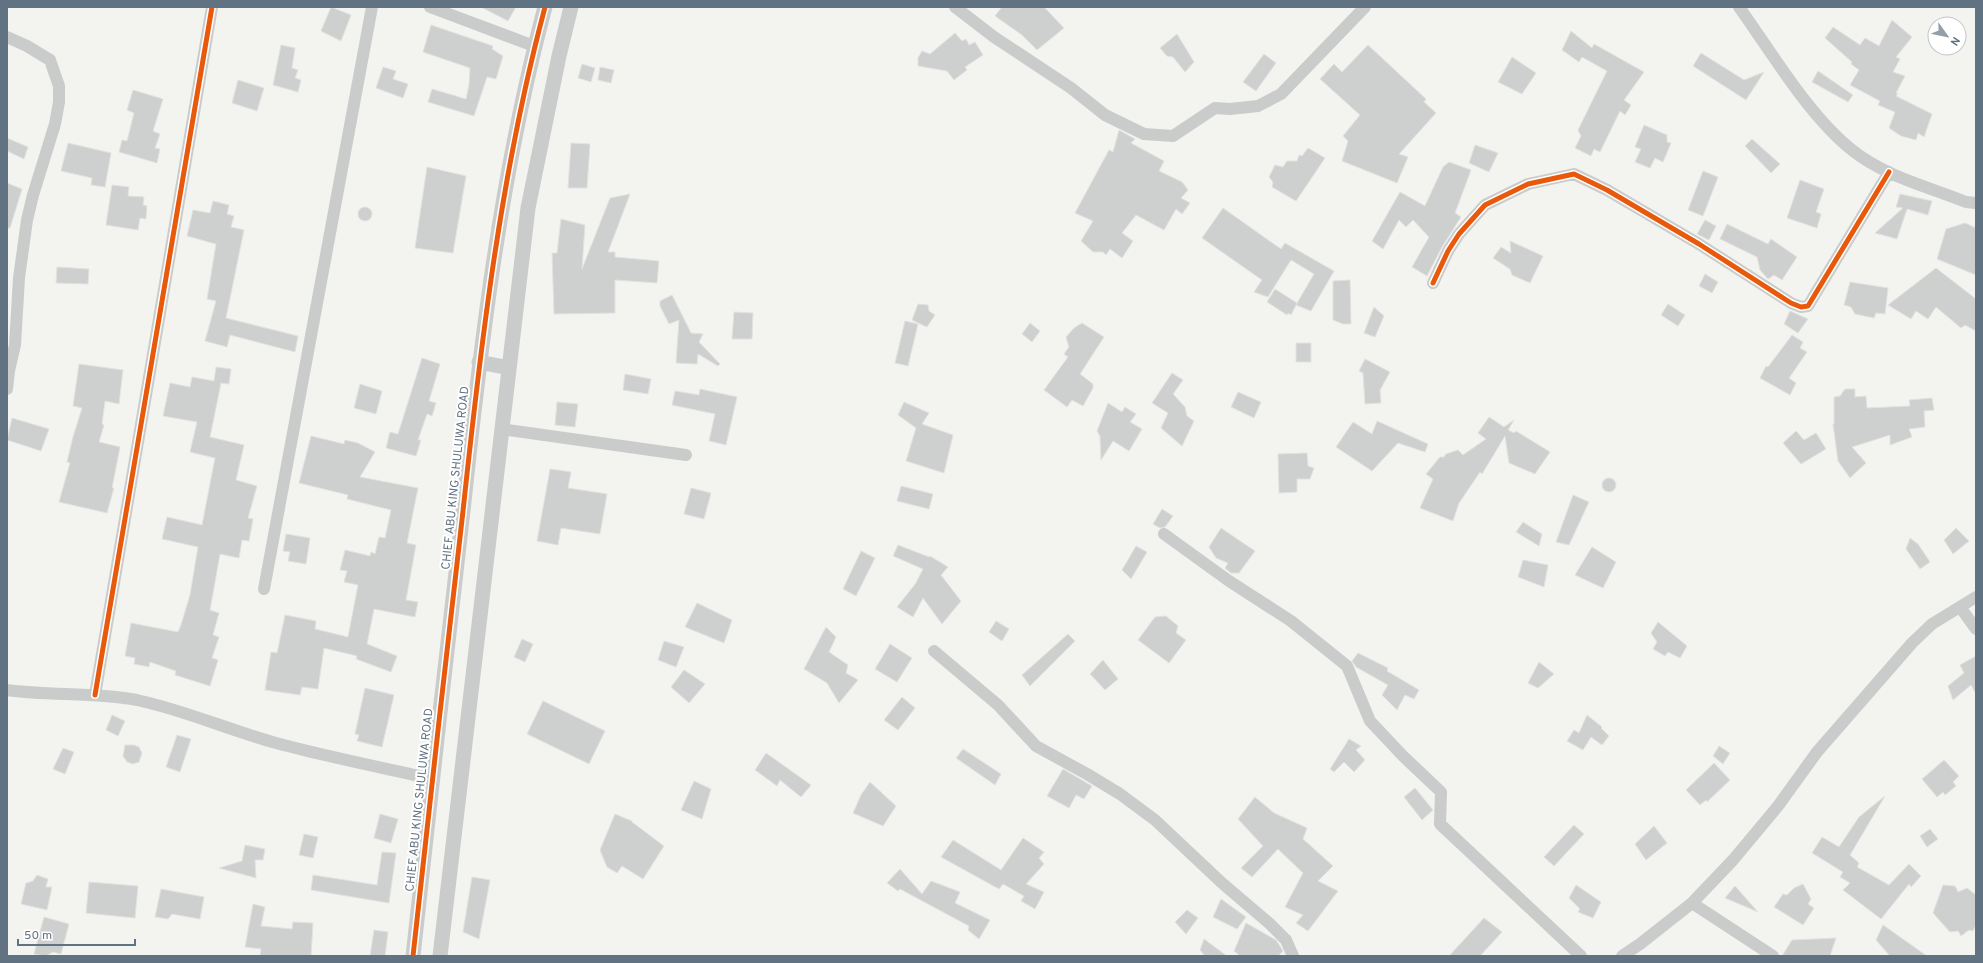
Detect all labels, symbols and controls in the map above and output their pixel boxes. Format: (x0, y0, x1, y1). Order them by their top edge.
north arrow (1927, 16, 1967, 56)
text: N (1947, 34, 1963, 48)
street label: CHIEF ABU KING SHULUWA ROAD (438, 386, 474, 570)
street label: CHIEF ABU KING SHULUWA ROAD (402, 708, 438, 892)
scale bar (18, 921, 135, 947)
text: 50 m (24, 928, 52, 944)

